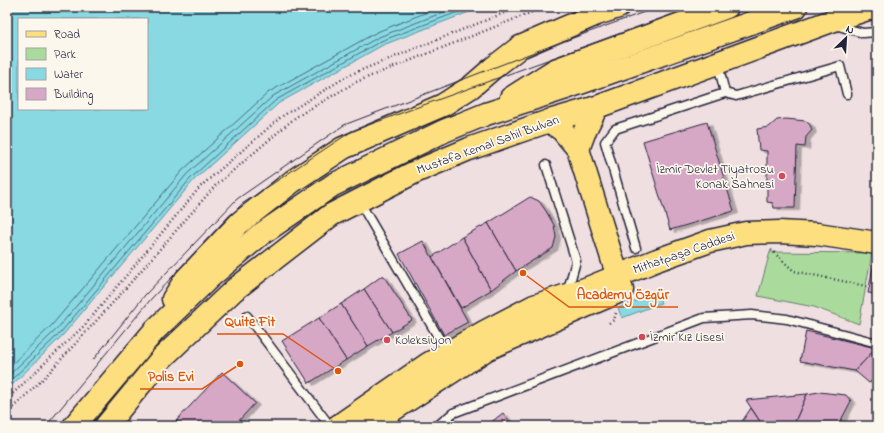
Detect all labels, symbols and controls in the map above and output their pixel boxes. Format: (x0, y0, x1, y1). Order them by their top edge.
legend (18, 18, 148, 110)
north arrow (826, 18, 866, 58)
text: N (843, 21, 857, 39)
text: Road (54, 26, 80, 44)
text: Park (54, 46, 76, 64)
text: Water (54, 66, 83, 84)
text: Building (53, 86, 93, 105)
street label: Mustafa Kemal Sahil Bulvarı (414, 110, 562, 180)
place label: İzmir Devlet Tiyatrosu Konak Sahnesi (657, 160, 774, 194)
marker: İzmir Devlet Tiyatrosu Konak Sahnesi (777, 171, 787, 181)
street label: Mithatpaşa Caddesi (630, 227, 738, 279)
callout: Academy Özgür (569, 281, 678, 307)
text: Academy Özgür (577, 285, 670, 308)
callout: Quite Fit (217, 308, 283, 334)
text: Quite Fit (225, 312, 275, 333)
place label: İzmir Kız Lisesi (650, 328, 724, 347)
place label: Koleksiyon (395, 331, 451, 351)
marker: İzmir Kız Lisesi (637, 332, 647, 342)
marker: Koleksiyon (382, 335, 392, 345)
callout: Polis Evi (140, 363, 202, 389)
text: Polis Evi (148, 367, 194, 388)

